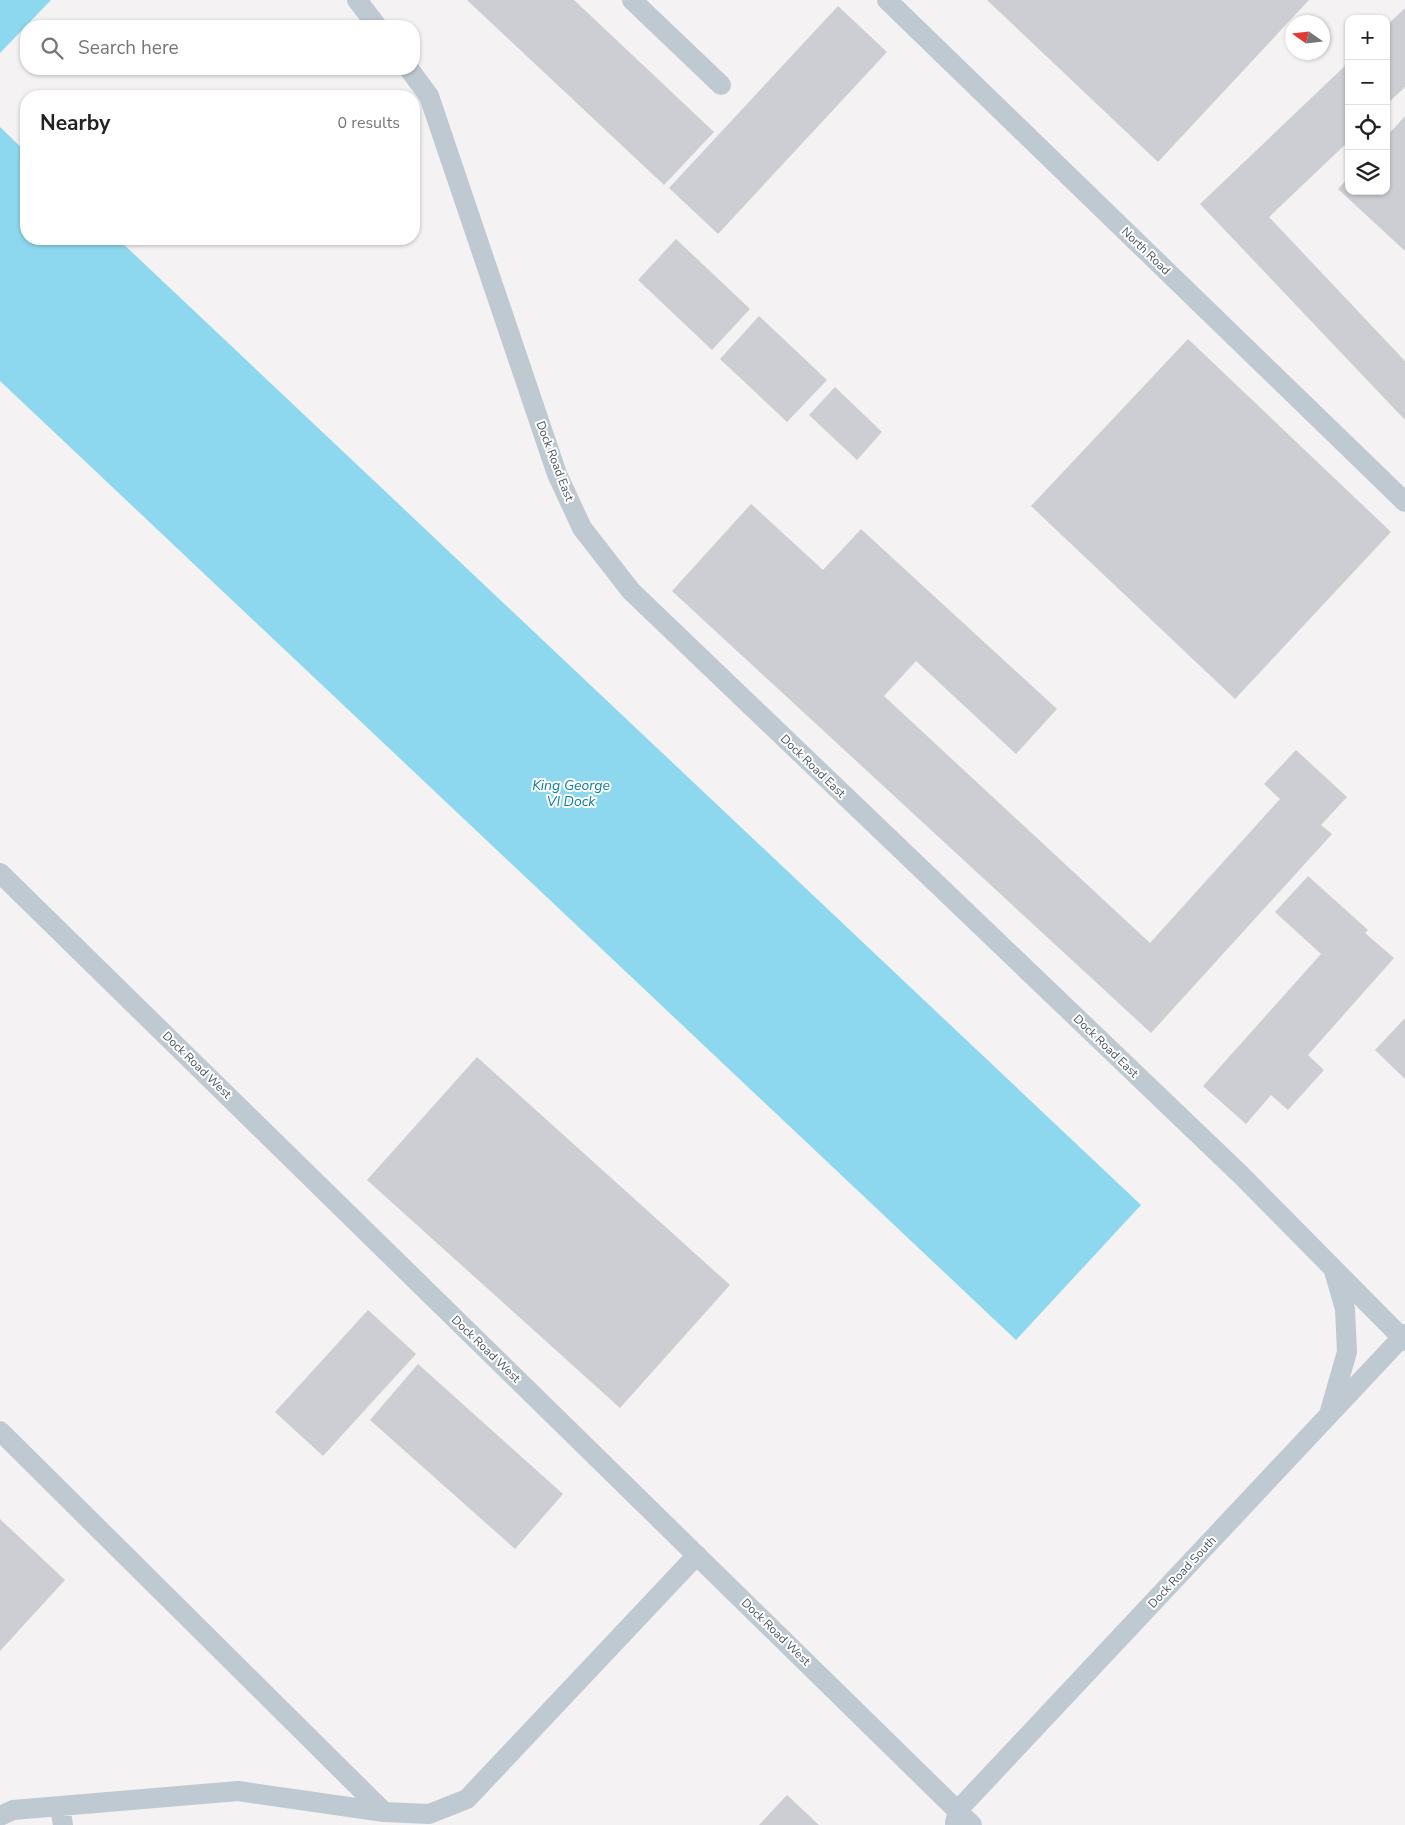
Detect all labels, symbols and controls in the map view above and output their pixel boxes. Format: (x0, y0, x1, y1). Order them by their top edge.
north arrow (1285, 15, 1330, 60)
map controls (1345, 15, 1390, 195)
button: + (1345, 15, 1390, 60)
search box (20, 20, 420, 75)
icon: search (38, 34, 66, 62)
text: Search here (78, 35, 179, 61)
button: − (1345, 60, 1390, 105)
button: locate (1345, 105, 1390, 150)
text: Nearby (40, 109, 110, 137)
text: 0 results (338, 112, 400, 134)
button: layers (1345, 150, 1390, 195)
street label: North Road (1118, 224, 1174, 278)
street label: Dock Road East (532, 419, 578, 504)
street label: Dock Road East (777, 731, 849, 802)
water label: King George VI Dock (532, 776, 610, 811)
street label: Dock Road East (1070, 1011, 1142, 1082)
street label: Dock Road West (159, 1028, 236, 1103)
street label: Dock Road West (448, 1312, 525, 1387)
street label: Dock Road South (1144, 1533, 1220, 1611)
street label: Dock Road West (738, 1595, 815, 1670)

